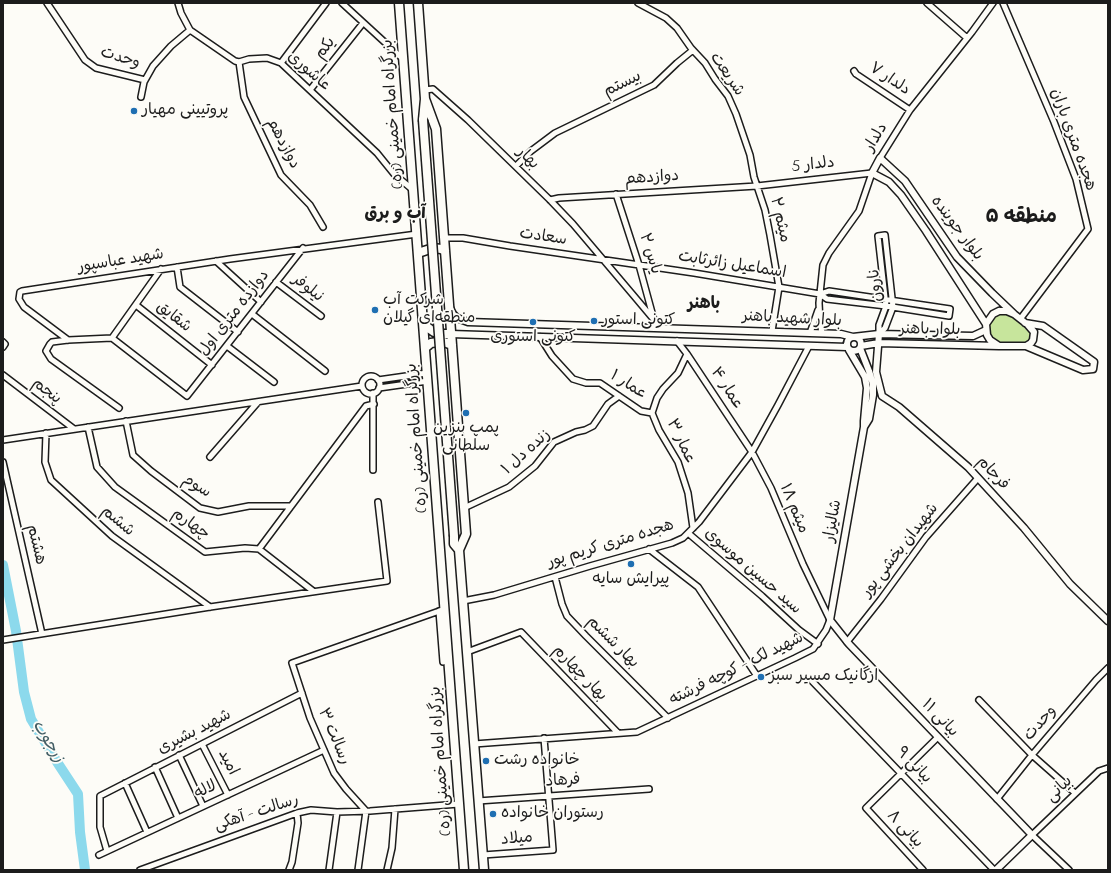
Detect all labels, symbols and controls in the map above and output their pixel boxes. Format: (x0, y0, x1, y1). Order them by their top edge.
street label: یکم (311, 34, 341, 64)
street label: بزرگراه امام خمینی (ره) (379, 39, 409, 189)
street label: وحدت (98, 44, 142, 74)
street label: عاشوری (282, 48, 334, 96)
street label: شریعت (705, 50, 747, 100)
street label: دلدار ۷ (865, 59, 913, 101)
street label: بیستم (601, 68, 645, 102)
street label: هجده متری باران (1045, 86, 1099, 194)
place label: پروتیینی مهیار (142, 101, 228, 121)
marker: پروتیینی مهیار (129, 106, 139, 116)
street label: دوازدهم (261, 115, 303, 173)
street label: دلدار (861, 120, 893, 156)
street label: بهار (512, 144, 542, 174)
street label: دلدار 5 (790, 154, 836, 178)
street label: دوازدهم (624, 168, 680, 190)
street label: بلوار جوینده (925, 193, 987, 265)
street label: میثم ۲ (764, 195, 794, 245)
district label: آب و برق (364, 205, 426, 225)
district label: منطقه ۵ (985, 207, 1057, 231)
street label: سعادت (518, 225, 568, 251)
street label: یاس ۲ (634, 231, 664, 277)
street label: شهید عباسپور (77, 246, 165, 278)
street label: اسماعیل زائرثابت (677, 248, 787, 284)
street label: دوازده متری اول (195, 267, 275, 361)
street label: نارون (866, 267, 888, 303)
street label: نیلوفر (287, 271, 327, 307)
place label: شرکت آب منطقه‌ای گیلان (383, 291, 475, 329)
district label: باهنر (688, 295, 720, 315)
street label: شقایق (152, 298, 194, 338)
marker: شرکت آب منطقه‌ای گیلان (370, 305, 380, 315)
street label: بلوار شهید باهنر (742, 308, 842, 332)
place label: کتونی استور (602, 311, 675, 331)
marker: کتونی استور (589, 316, 599, 326)
marker: کتونی استوری (528, 317, 538, 327)
street label: بلوار باهنر (899, 321, 961, 341)
place label: کتونی استوری (490, 328, 576, 348)
street label: بزرگراه امام خمینی (ره) (403, 363, 433, 513)
street label: عمار ۴ (705, 364, 747, 414)
street label: عمار ۱ (606, 367, 650, 405)
street label: پنجم (27, 375, 65, 409)
marker: پمپ بنزین سلطانی (461, 408, 471, 418)
street label: عمار ۳ (661, 416, 699, 468)
place label: پمپ بنزین سلطانی (433, 419, 499, 457)
street label: زنده دل ۱ (498, 426, 556, 480)
street label: فرجام (972, 453, 1012, 495)
street label: سوم (178, 471, 214, 503)
street label: میثم ۱۸ (774, 481, 812, 537)
street label: شالیزار (821, 498, 847, 544)
street label: شهیدان بخشی پور (858, 500, 944, 602)
street label: ششم (96, 503, 138, 541)
street label: چهارم (167, 505, 213, 545)
street label: هجده متری کریم پور (545, 517, 677, 573)
street label: هشتم (21, 523, 49, 567)
street label: سید حسین موسوی (700, 525, 804, 619)
marker: پیرایش سایه (626, 559, 636, 569)
place label: پیرایش سایه (592, 570, 670, 590)
street label: بهار ششم (582, 613, 642, 673)
street label: شهید لک - کوچه فرشته (667, 629, 807, 711)
street label: بهار چهارم (548, 642, 610, 706)
place label: ارگانیک مسیر سبز (769, 667, 878, 687)
marker: ارگانیک مسیر سبز (756, 672, 766, 682)
street label: بزرگراه امام خمینی (ره) (427, 686, 457, 836)
street label: بیانی ۱۱ (916, 696, 962, 742)
street label: وحدت (1020, 702, 1062, 746)
street label: شهید بشیری (155, 706, 235, 760)
street label: رسالت ۳ (312, 706, 354, 768)
water label: زرجوب (26, 717, 68, 767)
street label: بیانی ۹ (891, 744, 935, 788)
street label: امید (212, 747, 242, 779)
place label: خانواده رشت (494, 751, 580, 771)
marker: خانواده رشت (481, 756, 491, 766)
street label: فرهاد (545, 771, 581, 793)
street label: بیانی (1043, 773, 1077, 807)
street label: لاله (192, 778, 220, 804)
street label: رسالت - آهکی (212, 791, 302, 837)
place label: رستوران خانواده (501, 804, 604, 824)
street label: بیانی ۸ (882, 807, 926, 853)
marker: رستوران خانواده (488, 809, 498, 819)
street label: میلاد (500, 829, 534, 851)

